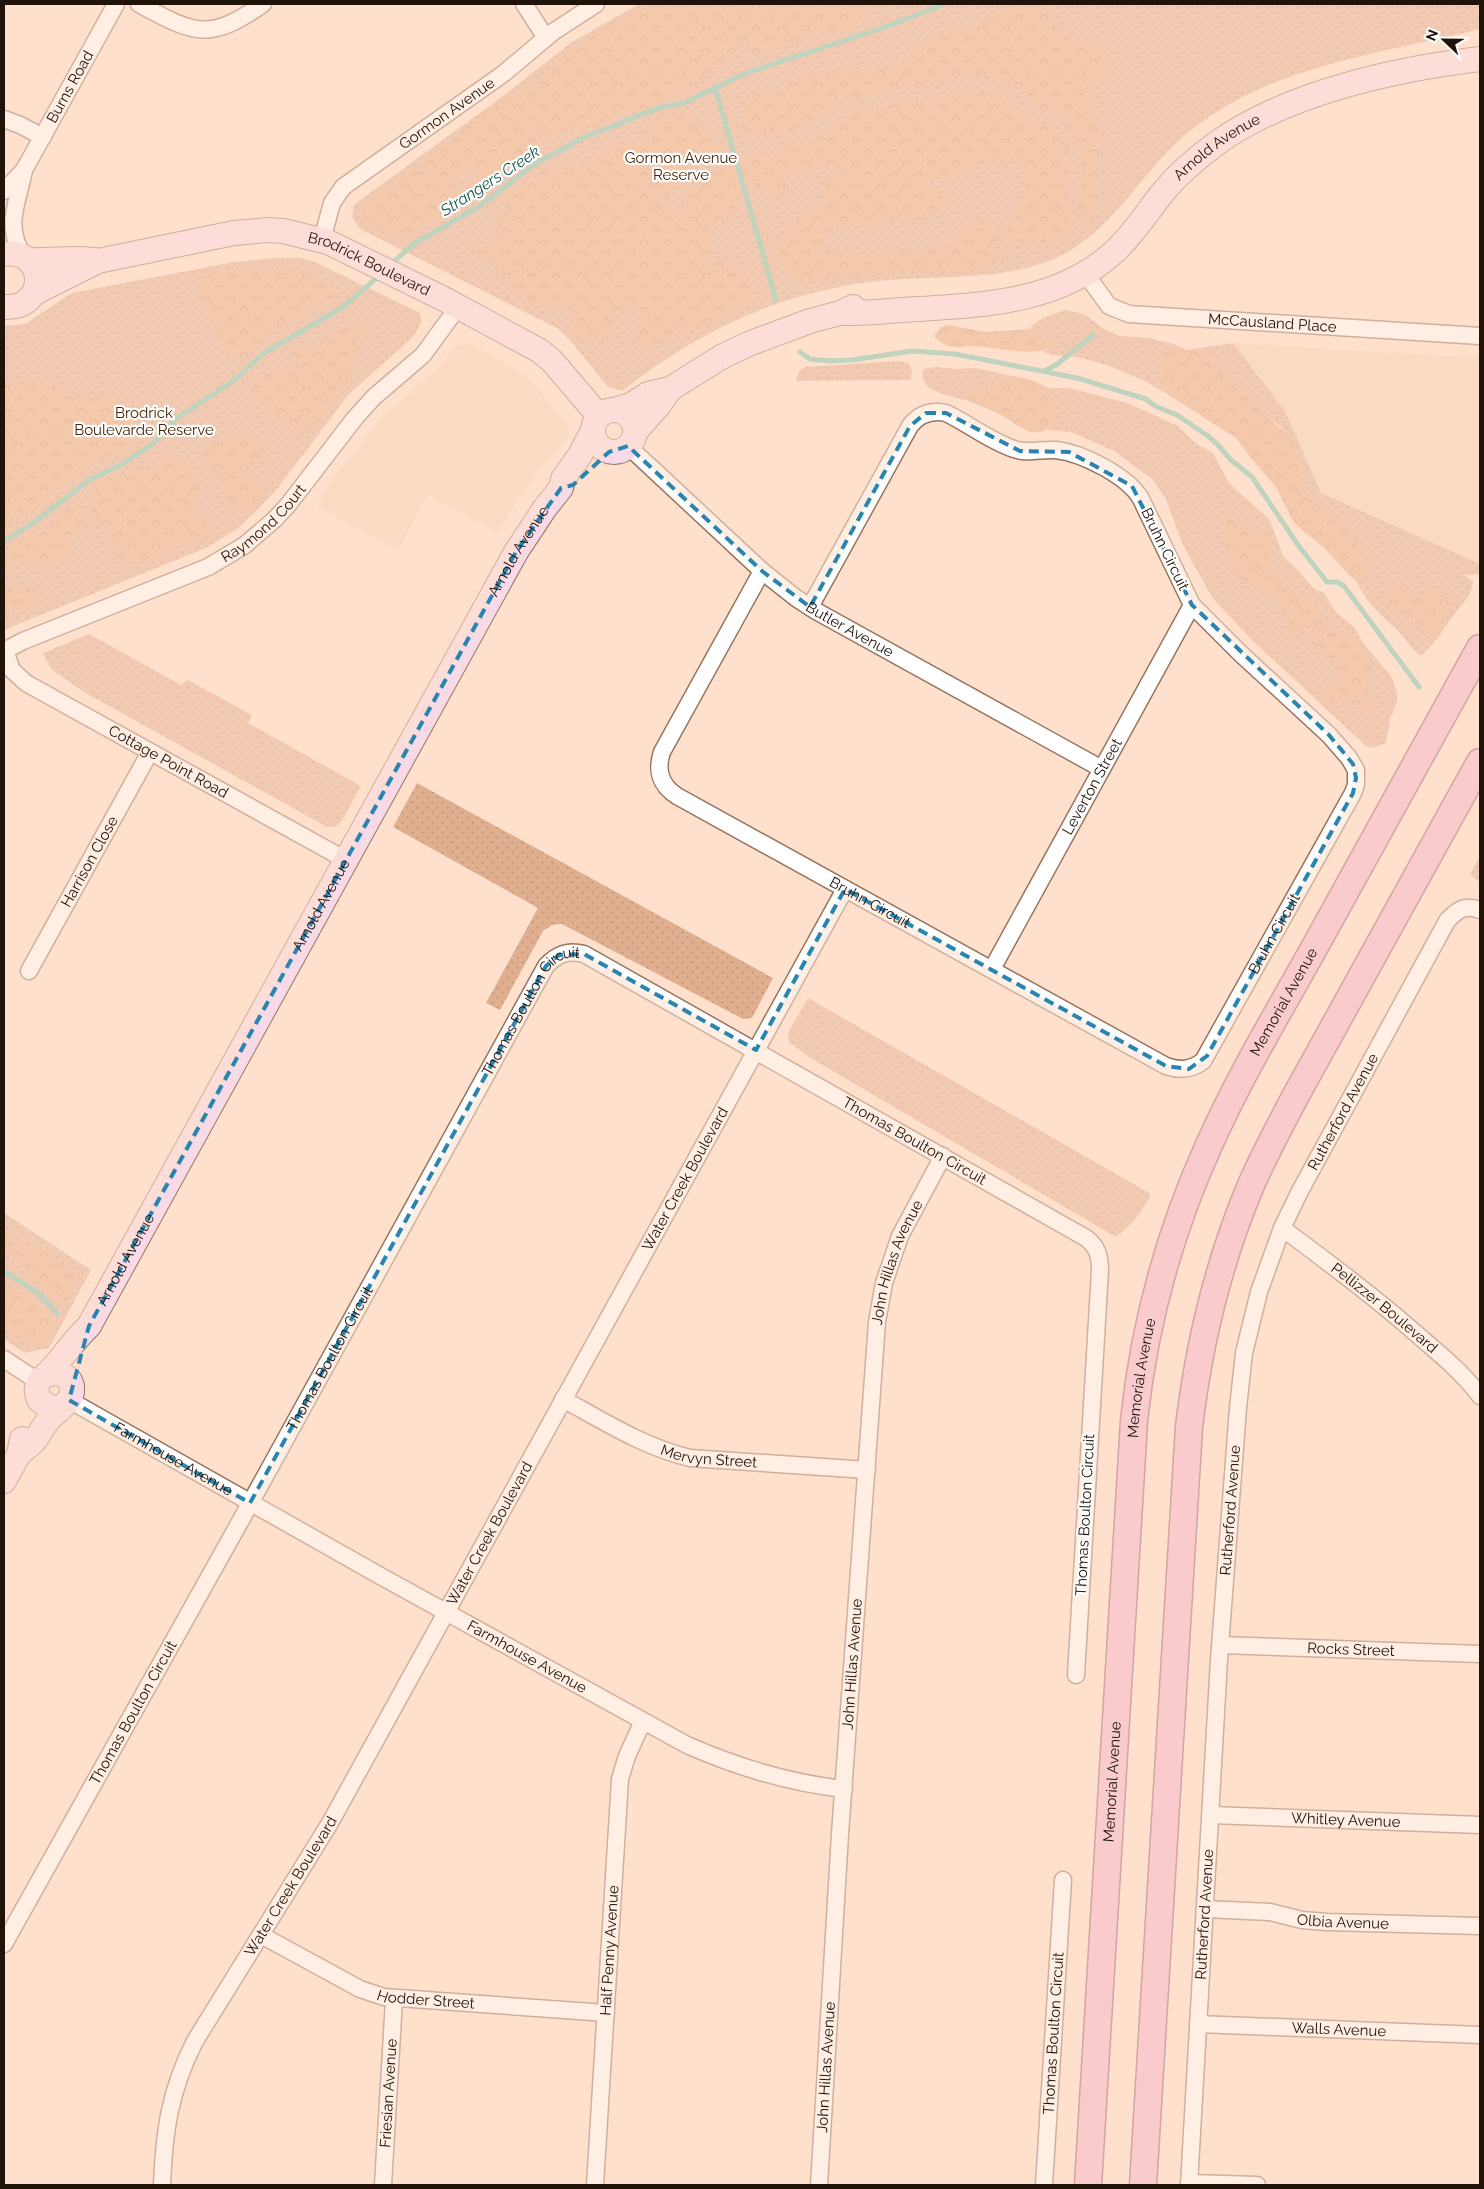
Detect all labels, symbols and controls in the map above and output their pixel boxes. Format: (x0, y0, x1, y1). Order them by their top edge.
north arrow (1419, 15, 1469, 65)
text: N (1423, 27, 1441, 43)
street label: Burns Road (43, 48, 97, 126)
street label: Gormon Avenue (396, 74, 498, 153)
street label: Arnold Avenue (1170, 110, 1263, 184)
water label: Strangers Creek (436, 142, 544, 221)
park label: Gormon Avenue Reserve (625, 149, 737, 184)
street label: Brodrick Boulevard (306, 228, 433, 300)
street label: McCausland Place (1208, 310, 1337, 336)
park label: Brodrick Boulevarde Reserve (74, 404, 214, 439)
street label: Raymond Court (218, 481, 310, 566)
street label: Arnold Avenue (484, 503, 553, 600)
street label: Bruhn Circuit (1137, 505, 1193, 593)
street label: Butler Avenue (802, 598, 897, 661)
street label: Cottage Point Road (105, 721, 231, 802)
street label: Leverton Street (1058, 735, 1126, 838)
street label: Harrison Close (57, 813, 122, 910)
street label: Arnold Avenue (289, 856, 354, 954)
street label: Bruhn Circuit (826, 873, 914, 932)
street label: Bruhn Circuit (1244, 890, 1304, 977)
street label: Thomas Boulton Circuit (478, 943, 581, 1079)
street label: Memorial Avenue (1246, 945, 1321, 1059)
street label: Rutherford Avenue (1304, 1050, 1382, 1173)
street label: Thomas Boulton Circuit (839, 1093, 990, 1189)
street label: Water Creek Boulevard (638, 1104, 732, 1254)
street label: John Hillas Avenue (868, 1197, 927, 1326)
street label: Arnold Avenue (93, 1210, 158, 1309)
street label: Pellizzer Boulevard (1327, 1259, 1441, 1357)
street label: Thomas Boulton Circuit (283, 1283, 377, 1434)
street label: Memorial Avenue (1124, 1316, 1160, 1438)
street label: Farmhouse Avenue (111, 1418, 236, 1500)
street label: Thomas Boulton Circuit (1072, 1434, 1098, 1596)
street label: Mervyn Street (658, 1441, 758, 1472)
street label: Rutherford Avenue (1216, 1444, 1244, 1576)
street label: Water Creek Boulevard (443, 1459, 536, 1609)
street label: John Hillas Avenue (839, 1598, 866, 1730)
street label: Farmhouse Avenue (464, 1617, 590, 1697)
street label: Thomas Boulton Circuit (86, 1637, 181, 1788)
street label: Rocks Street (1307, 1639, 1395, 1660)
street label: Memorial Avenue (1100, 1721, 1125, 1843)
street label: Whitley Avenue (1291, 1809, 1401, 1831)
street label: Water Creek Boulevard (241, 1813, 341, 1960)
street label: Rutherford Avenue (1192, 1849, 1217, 1980)
street label: Half Penny Avenue (596, 1884, 622, 2016)
street label: Olbia Avenue (1296, 1911, 1389, 1933)
street label: Thomas Boulton Circuit (1039, 1952, 1067, 2115)
street label: Hodder Street (375, 1986, 475, 2013)
street label: John Hillas Avenue (813, 2001, 839, 2133)
street label: Walls Avenue (1291, 2019, 1387, 2040)
street label: Friesian Avenue (376, 2038, 401, 2148)

